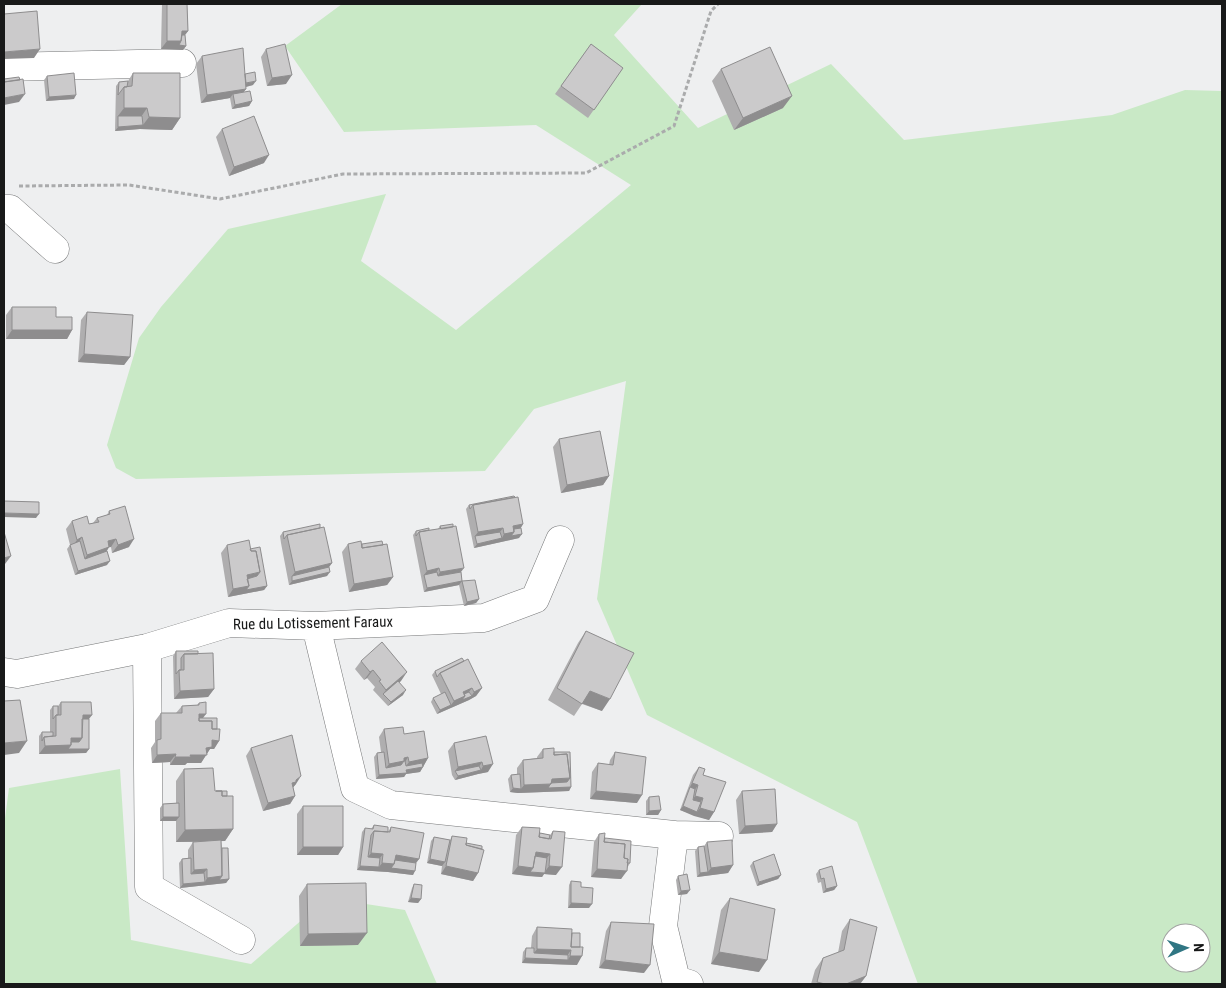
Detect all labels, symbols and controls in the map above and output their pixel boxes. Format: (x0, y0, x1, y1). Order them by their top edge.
street label: Rue du Lotissement Faraux (233, 613, 394, 633)
north arrow (1161, 923, 1211, 973)
text: N (1191, 943, 1207, 952)

